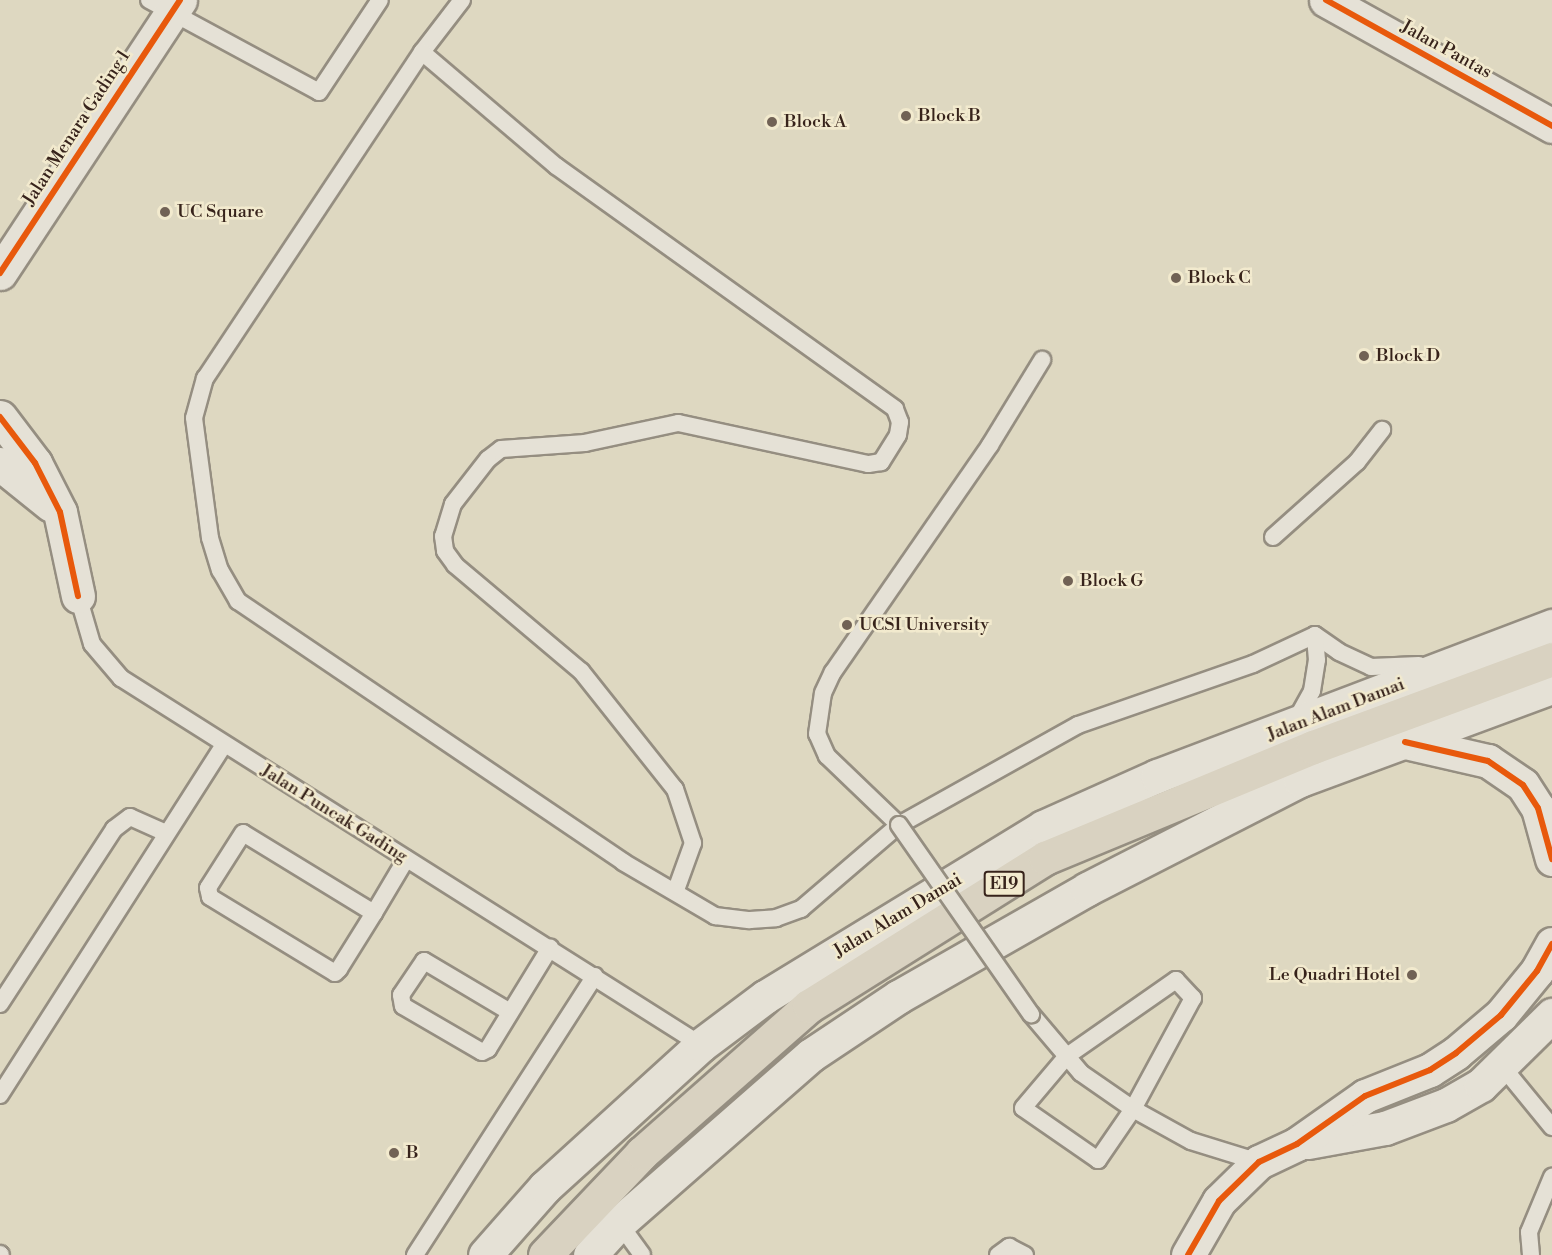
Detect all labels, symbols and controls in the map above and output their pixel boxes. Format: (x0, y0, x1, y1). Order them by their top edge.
street label: Jalan Pantas (1397, 16, 1495, 84)
street label: Jalan Menara Gading 1 (19, 46, 135, 210)
place label: Block B (918, 105, 981, 127)
marker: Block B (899, 109, 913, 123)
place label: Block A (784, 111, 847, 133)
marker: Block A (765, 115, 779, 129)
place label: UC Square (177, 201, 264, 223)
marker: UC Square (158, 205, 172, 219)
place label: Block C (1188, 267, 1251, 289)
marker: Block C (1169, 271, 1183, 285)
place label: Block D (1376, 345, 1440, 367)
marker: Block D (1357, 349, 1371, 363)
place label: Block G (1080, 570, 1144, 592)
marker: Block G (1061, 574, 1075, 588)
place label: UCSI University (859, 614, 989, 636)
marker: UCSI University (840, 618, 854, 632)
street label: Jalan Alam Damai (1264, 674, 1408, 746)
street label: Jalan Puncak Gading (257, 760, 411, 868)
street label: Jalan Alam Damai (830, 869, 966, 963)
road number: E19 (983, 871, 1025, 897)
place label: Le Quadri Hotel (1269, 964, 1400, 986)
marker: Le Quadri Hotel (1405, 968, 1419, 982)
place label: B (406, 1142, 419, 1164)
marker: B (387, 1146, 401, 1160)

